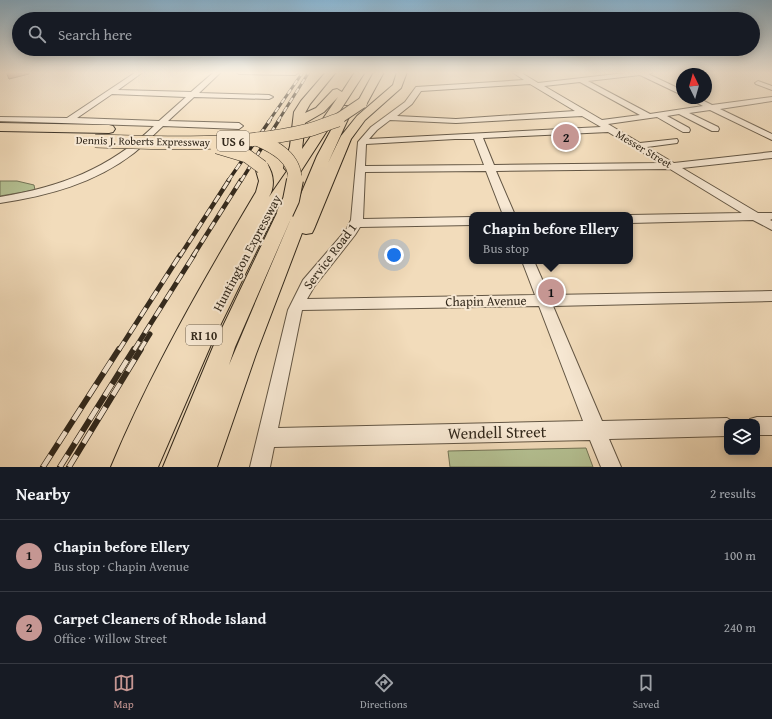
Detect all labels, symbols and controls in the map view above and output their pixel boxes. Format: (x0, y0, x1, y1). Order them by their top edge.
search box (12, 12, 760, 56)
icon: search (26, 23, 48, 45)
text: Search here (58, 24, 132, 45)
north arrow (676, 68, 712, 104)
pin: 2 (553, 122, 579, 152)
street label: Messer Street (613, 126, 675, 172)
road number: US 6 (217, 131, 249, 151)
street label: Dennis J. Roberts Expressway (76, 132, 211, 150)
street label: Huntington Expressway (208, 191, 286, 315)
popup (469, 212, 633, 264)
text: Chapin before Ellery (483, 218, 619, 239)
street label: Service Road 1 (299, 219, 361, 293)
text: Bus stop (483, 239, 529, 258)
your location (384, 245, 404, 265)
pin: 1 (538, 277, 564, 307)
street label: Chapin Avenue (445, 291, 527, 311)
road number: RI 10 (186, 325, 222, 345)
street label: Wendell Street (448, 419, 547, 445)
map controls (724, 419, 760, 455)
button: layers (724, 419, 760, 455)
text: Nearby (16, 481, 70, 506)
text: 2 results (710, 484, 756, 503)
text: Chapin before Ellery (54, 536, 190, 557)
text: 1 (26, 546, 32, 565)
text: 100 m (724, 546, 756, 565)
text: Bus stop · Chapin Avenue (54, 557, 189, 576)
text: Carpet Cleaners of Rhode Island (54, 608, 266, 629)
text: 2 (26, 618, 32, 637)
text: 240 m (724, 618, 756, 637)
text: Office · Willow Street (54, 629, 167, 648)
tab: Map (113, 672, 135, 712)
tab: Directions (360, 672, 407, 712)
tab: Saved (633, 672, 659, 712)

